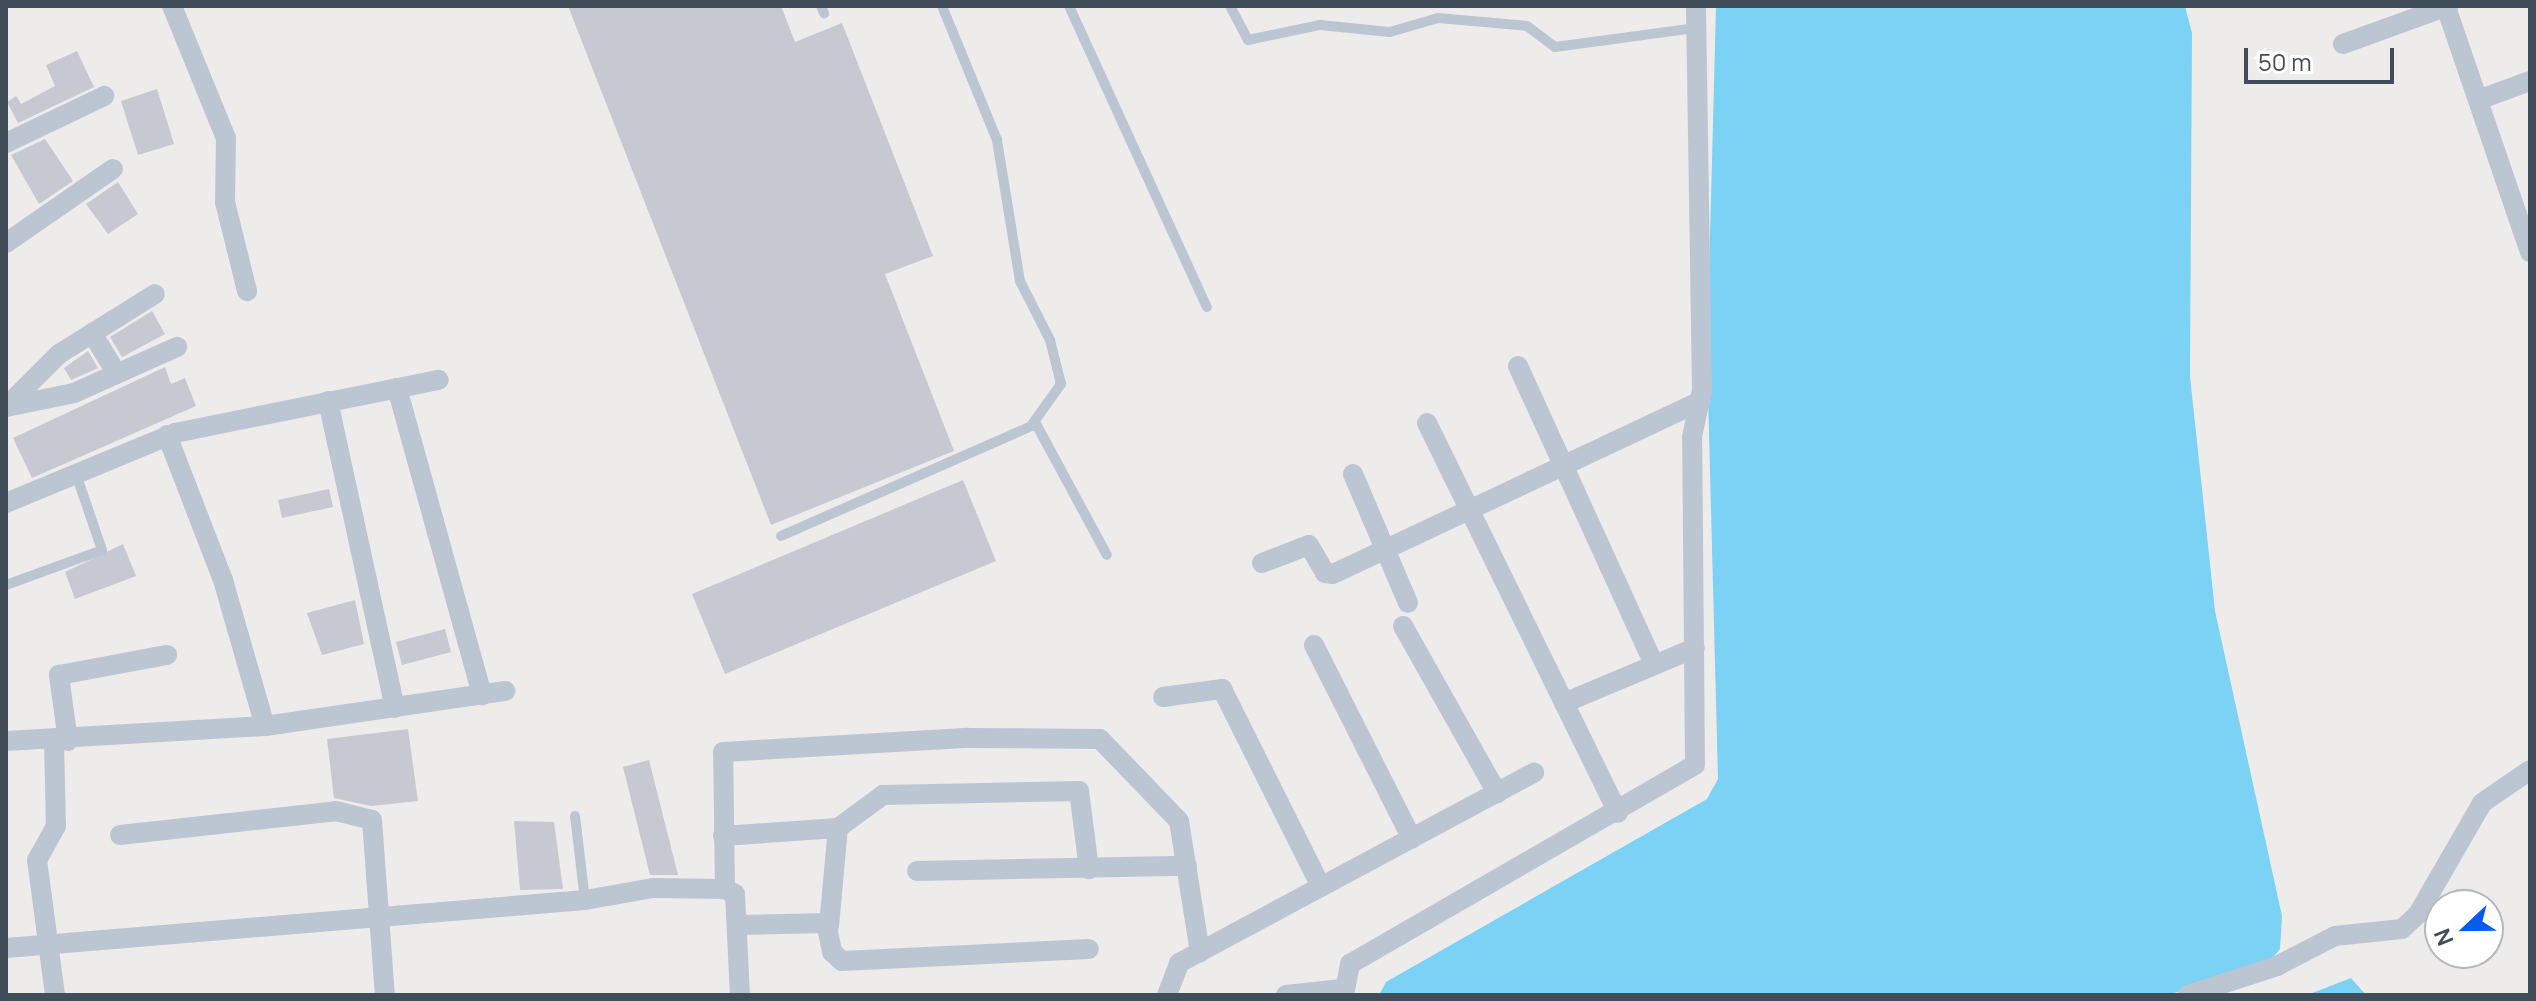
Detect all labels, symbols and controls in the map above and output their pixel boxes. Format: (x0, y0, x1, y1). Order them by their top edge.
scale bar (2248, 32, 2398, 82)
text: 50 m (2258, 45, 2312, 78)
north arrow (2424, 889, 2504, 969)
text: N (2427, 924, 2460, 950)

